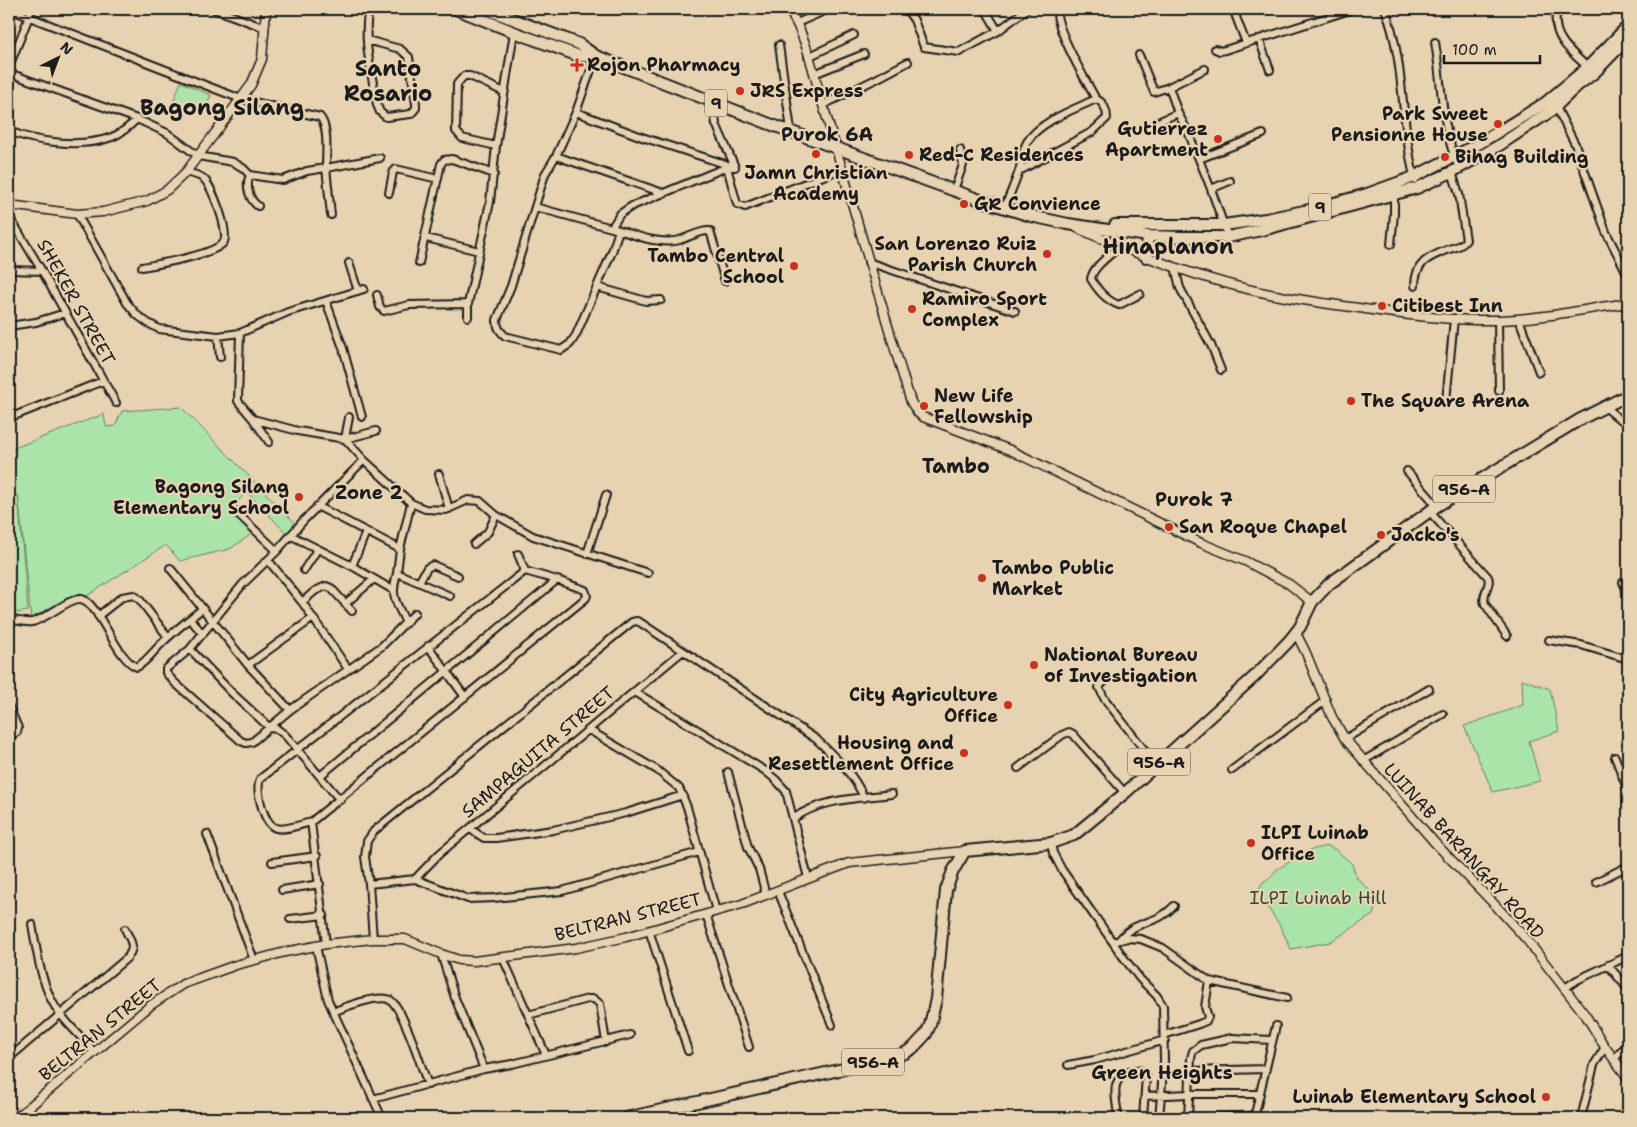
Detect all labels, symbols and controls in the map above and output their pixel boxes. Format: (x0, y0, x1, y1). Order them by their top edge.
north arrow (32, 32, 82, 82)
scale bar (1444, 32, 1541, 64)
text: N (57, 38, 77, 59)
text: 100 m (1452, 40, 1497, 60)
place label: Rojon Pharmacy (587, 53, 740, 77)
district label: Santo Rosario (344, 54, 432, 108)
marker: Rojon Pharmacy (571, 59, 583, 71)
place label: JRS Express (750, 79, 863, 103)
marker: JRS Express (734, 85, 746, 97)
road number: 9 (705, 90, 727, 116)
district label: Bagong Silang (140, 93, 304, 122)
place label: Park Sweet Pensionne House (1331, 102, 1488, 147)
place label: Gutierrez Apartment (1105, 117, 1208, 162)
marker: Park Sweet Pensionne House (1492, 118, 1504, 130)
district label: Purok 6A (781, 122, 873, 147)
marker: Gutierrez Apartment (1212, 133, 1224, 145)
place label: Red-C Residences (919, 143, 1084, 167)
place label: Bihag Building (1455, 145, 1589, 169)
marker: Jamn Christian Academy (810, 148, 822, 160)
marker: Red-C Residences (903, 149, 915, 161)
marker: Bihag Building (1439, 151, 1451, 163)
place label: Jamn Christian Academy (744, 161, 888, 206)
place label: GR Convience (974, 192, 1101, 216)
road number: 9 (1309, 193, 1331, 220)
marker: GR Convience (958, 198, 970, 210)
place label: San Lorenzo Ruiz Parish Church (874, 232, 1037, 277)
district label: Hinaplanon (1102, 232, 1234, 261)
street label: SHEKER STREET (31, 235, 121, 369)
place label: Tambo Central School (648, 244, 784, 289)
marker: San Lorenzo Ruiz Parish Church (1041, 248, 1053, 260)
marker: Tambo Central School (788, 260, 800, 272)
place label: Ramiro Sport Complex (922, 287, 1047, 332)
place label: Citibest Inn (1392, 294, 1503, 318)
marker: Citibest Inn (1376, 300, 1388, 312)
marker: Ramiro Sport Complex (906, 303, 918, 315)
place label: New Life Fellowship (934, 384, 1033, 429)
place label: The Square Arena (1361, 389, 1530, 413)
marker: The Square Arena (1345, 395, 1357, 407)
marker: New Life Fellowship (918, 400, 930, 412)
district label: Tambo (922, 453, 990, 479)
place label: Bagong Silang Elementary School (113, 475, 289, 520)
road number: 956-A (1433, 476, 1495, 502)
district label: Zone 2 (335, 480, 403, 505)
district label: Purok 7 (1155, 487, 1233, 512)
marker: Bagong Silang Elementary School (293, 491, 305, 503)
place label: San Roque Chapel (1179, 515, 1347, 539)
marker: San Roque Chapel (1163, 521, 1175, 533)
place label: Jacko's (1391, 523, 1459, 547)
marker: Jacko's (1375, 529, 1387, 541)
place label: Tambo Public Market (992, 556, 1114, 601)
marker: Tambo Public Market (976, 572, 988, 584)
place label: National Bureau of Investigation (1044, 643, 1198, 688)
marker: National Bureau of Investigation (1028, 659, 1040, 671)
street label: SAMPAGUITA STREET (456, 681, 620, 823)
place label: City Agriculture Office (849, 683, 998, 728)
marker: City Agriculture Office (1002, 699, 1014, 711)
place label: Housing and Resettlement Office (768, 731, 954, 776)
marker: Housing and Resettlement Office (958, 747, 970, 759)
road number: 956-A (1128, 749, 1190, 776)
street label: LUINAB BARANGAY ROAD (1378, 758, 1550, 944)
place label: ILPI Luinab Office (1261, 821, 1369, 866)
marker: ILPI Luinab Office (1245, 837, 1257, 849)
park label: ILPI Luinab Hill (1250, 886, 1387, 910)
street label: BELTRAN STREET (552, 887, 704, 947)
street label: BELTRAN STREET (34, 973, 166, 1087)
road number: 956-A (842, 1048, 904, 1076)
district label: Green Heights (1091, 1060, 1233, 1085)
place label: Luinab Elementary School (1293, 1085, 1536, 1109)
marker: Luinab Elementary School (1540, 1091, 1552, 1103)

